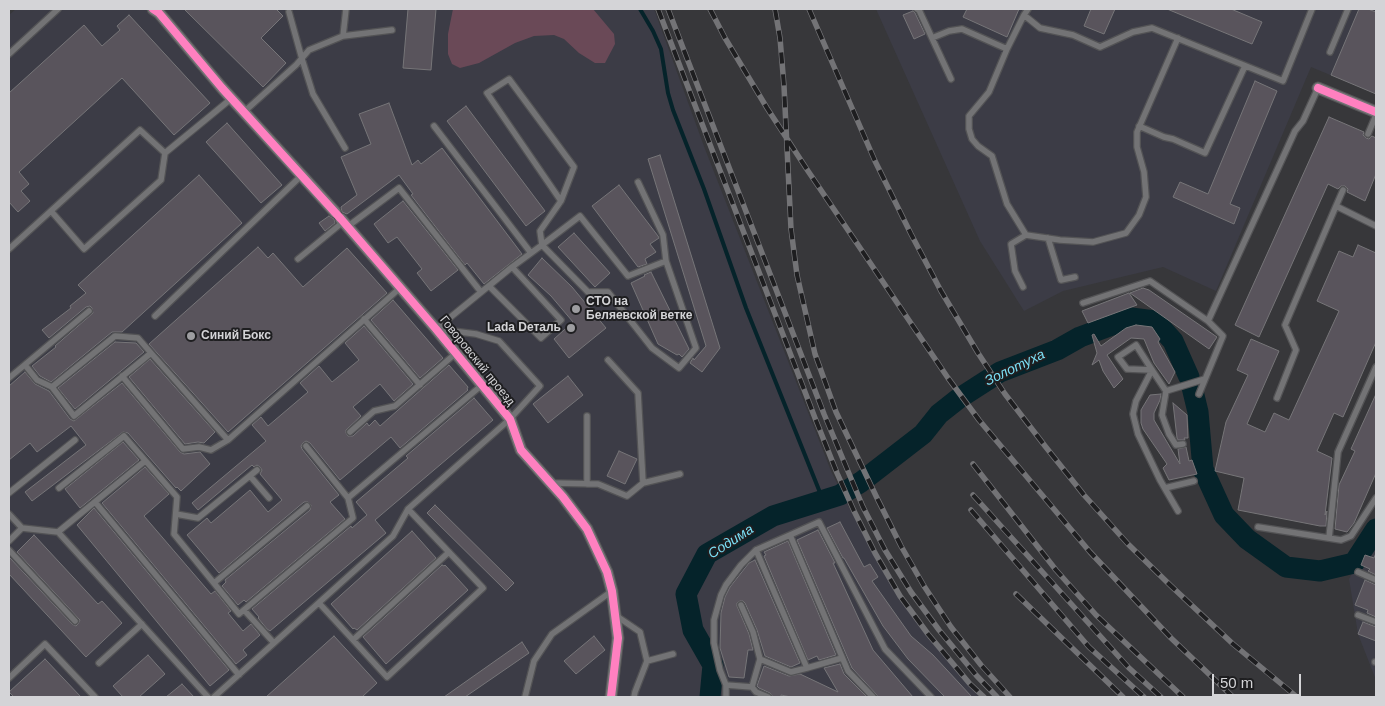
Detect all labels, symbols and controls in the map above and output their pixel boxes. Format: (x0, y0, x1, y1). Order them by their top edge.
place label: СТО на Беляевской ветке (586, 295, 693, 323)
marker: СТО на Беляевской ветке (570, 303, 582, 315)
street label: Говоровский проезд (436, 313, 518, 409)
place label: Lada Dеталь (487, 321, 561, 335)
marker: Lada Dеталь (565, 322, 577, 334)
place label: Синий Бокс (201, 329, 271, 343)
marker: Синий Бокс (185, 330, 197, 342)
water label: Золотуха (982, 346, 1048, 390)
water label: Содима (705, 521, 757, 563)
scale bar (1215, 664, 1304, 696)
text: 50 m (1220, 674, 1253, 691)

